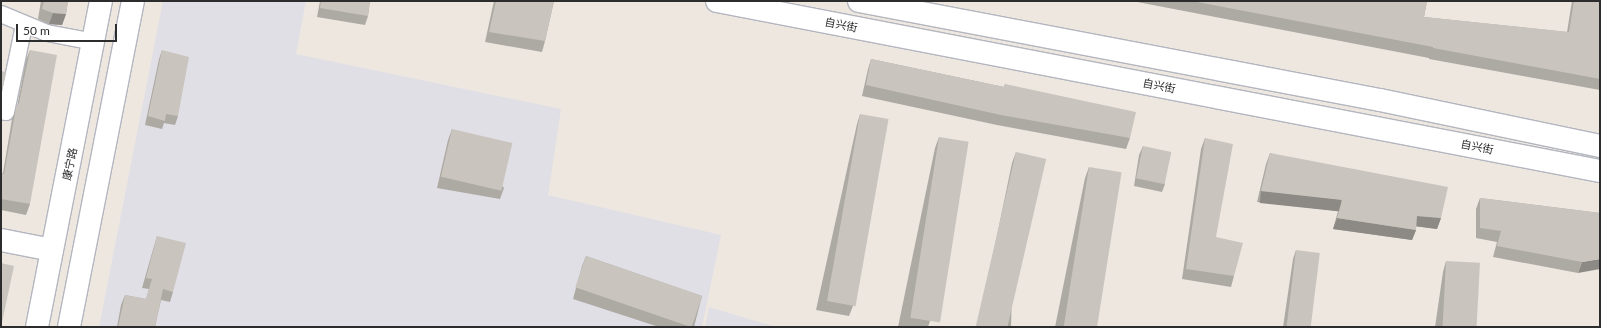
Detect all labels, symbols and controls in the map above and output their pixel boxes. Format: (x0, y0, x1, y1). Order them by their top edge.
street label: 自兴街 (824, 15, 858, 35)
scale bar (18, 16, 119, 42)
text: 50 m (23, 23, 50, 38)
street label: 自兴街 (1142, 76, 1176, 96)
street label: 自兴街 (1460, 137, 1494, 157)
street label: 康宁路 (60, 146, 80, 182)

